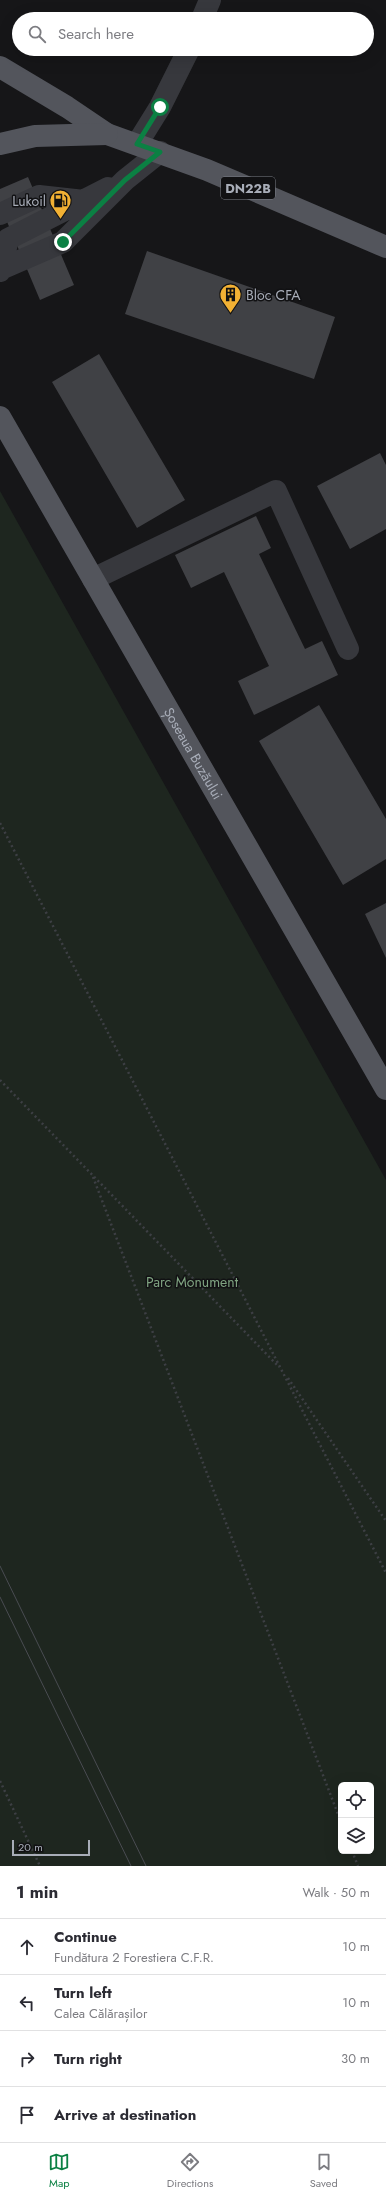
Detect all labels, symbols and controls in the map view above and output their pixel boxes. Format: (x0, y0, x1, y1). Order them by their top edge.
search box (12, 12, 374, 56)
icon: search (26, 23, 48, 45)
text: Search here (58, 23, 134, 45)
route start (151, 98, 169, 116)
road number: DN22B (221, 177, 275, 199)
fuel station icon: Lukoil (48, 188, 74, 221)
place label: Lukoil (12, 191, 46, 211)
route end (54, 233, 72, 251)
building icon: Bloc CFA (217, 282, 243, 315)
place label: Bloc CFA (246, 285, 301, 305)
street label: Șoseaua Buzăului (158, 704, 228, 803)
park label: Parc Monument (146, 1272, 239, 1292)
map controls (338, 1782, 374, 1854)
button: locate (338, 1782, 374, 1818)
button: layers (338, 1818, 374, 1854)
scale bar (12, 1838, 90, 1857)
text: 20 m (18, 1839, 43, 1855)
text: 1 min (16, 1880, 58, 1904)
text: Walk · 50 m (303, 1883, 370, 1902)
text: Continue (54, 1926, 117, 1948)
icon: ahead (16, 1936, 38, 1958)
text: 10 m (342, 1937, 370, 1956)
text: Fundătura 2 Forestiera C.F.R. (54, 1948, 214, 1967)
text: Turn left (54, 1982, 112, 2004)
icon: left (16, 1992, 38, 2014)
text: 10 m (342, 1993, 370, 2012)
text: Calea Călărașilor (54, 2004, 147, 2023)
icon: right (16, 2048, 38, 2070)
text: Turn right (54, 2048, 122, 2070)
text: 30 m (341, 2049, 370, 2068)
icon: arrive (16, 2104, 38, 2126)
text: Arrive at destination (54, 2104, 196, 2126)
tab: Map (48, 2151, 70, 2191)
tab: Directions (167, 2151, 213, 2191)
tab: Saved (310, 2151, 338, 2191)

